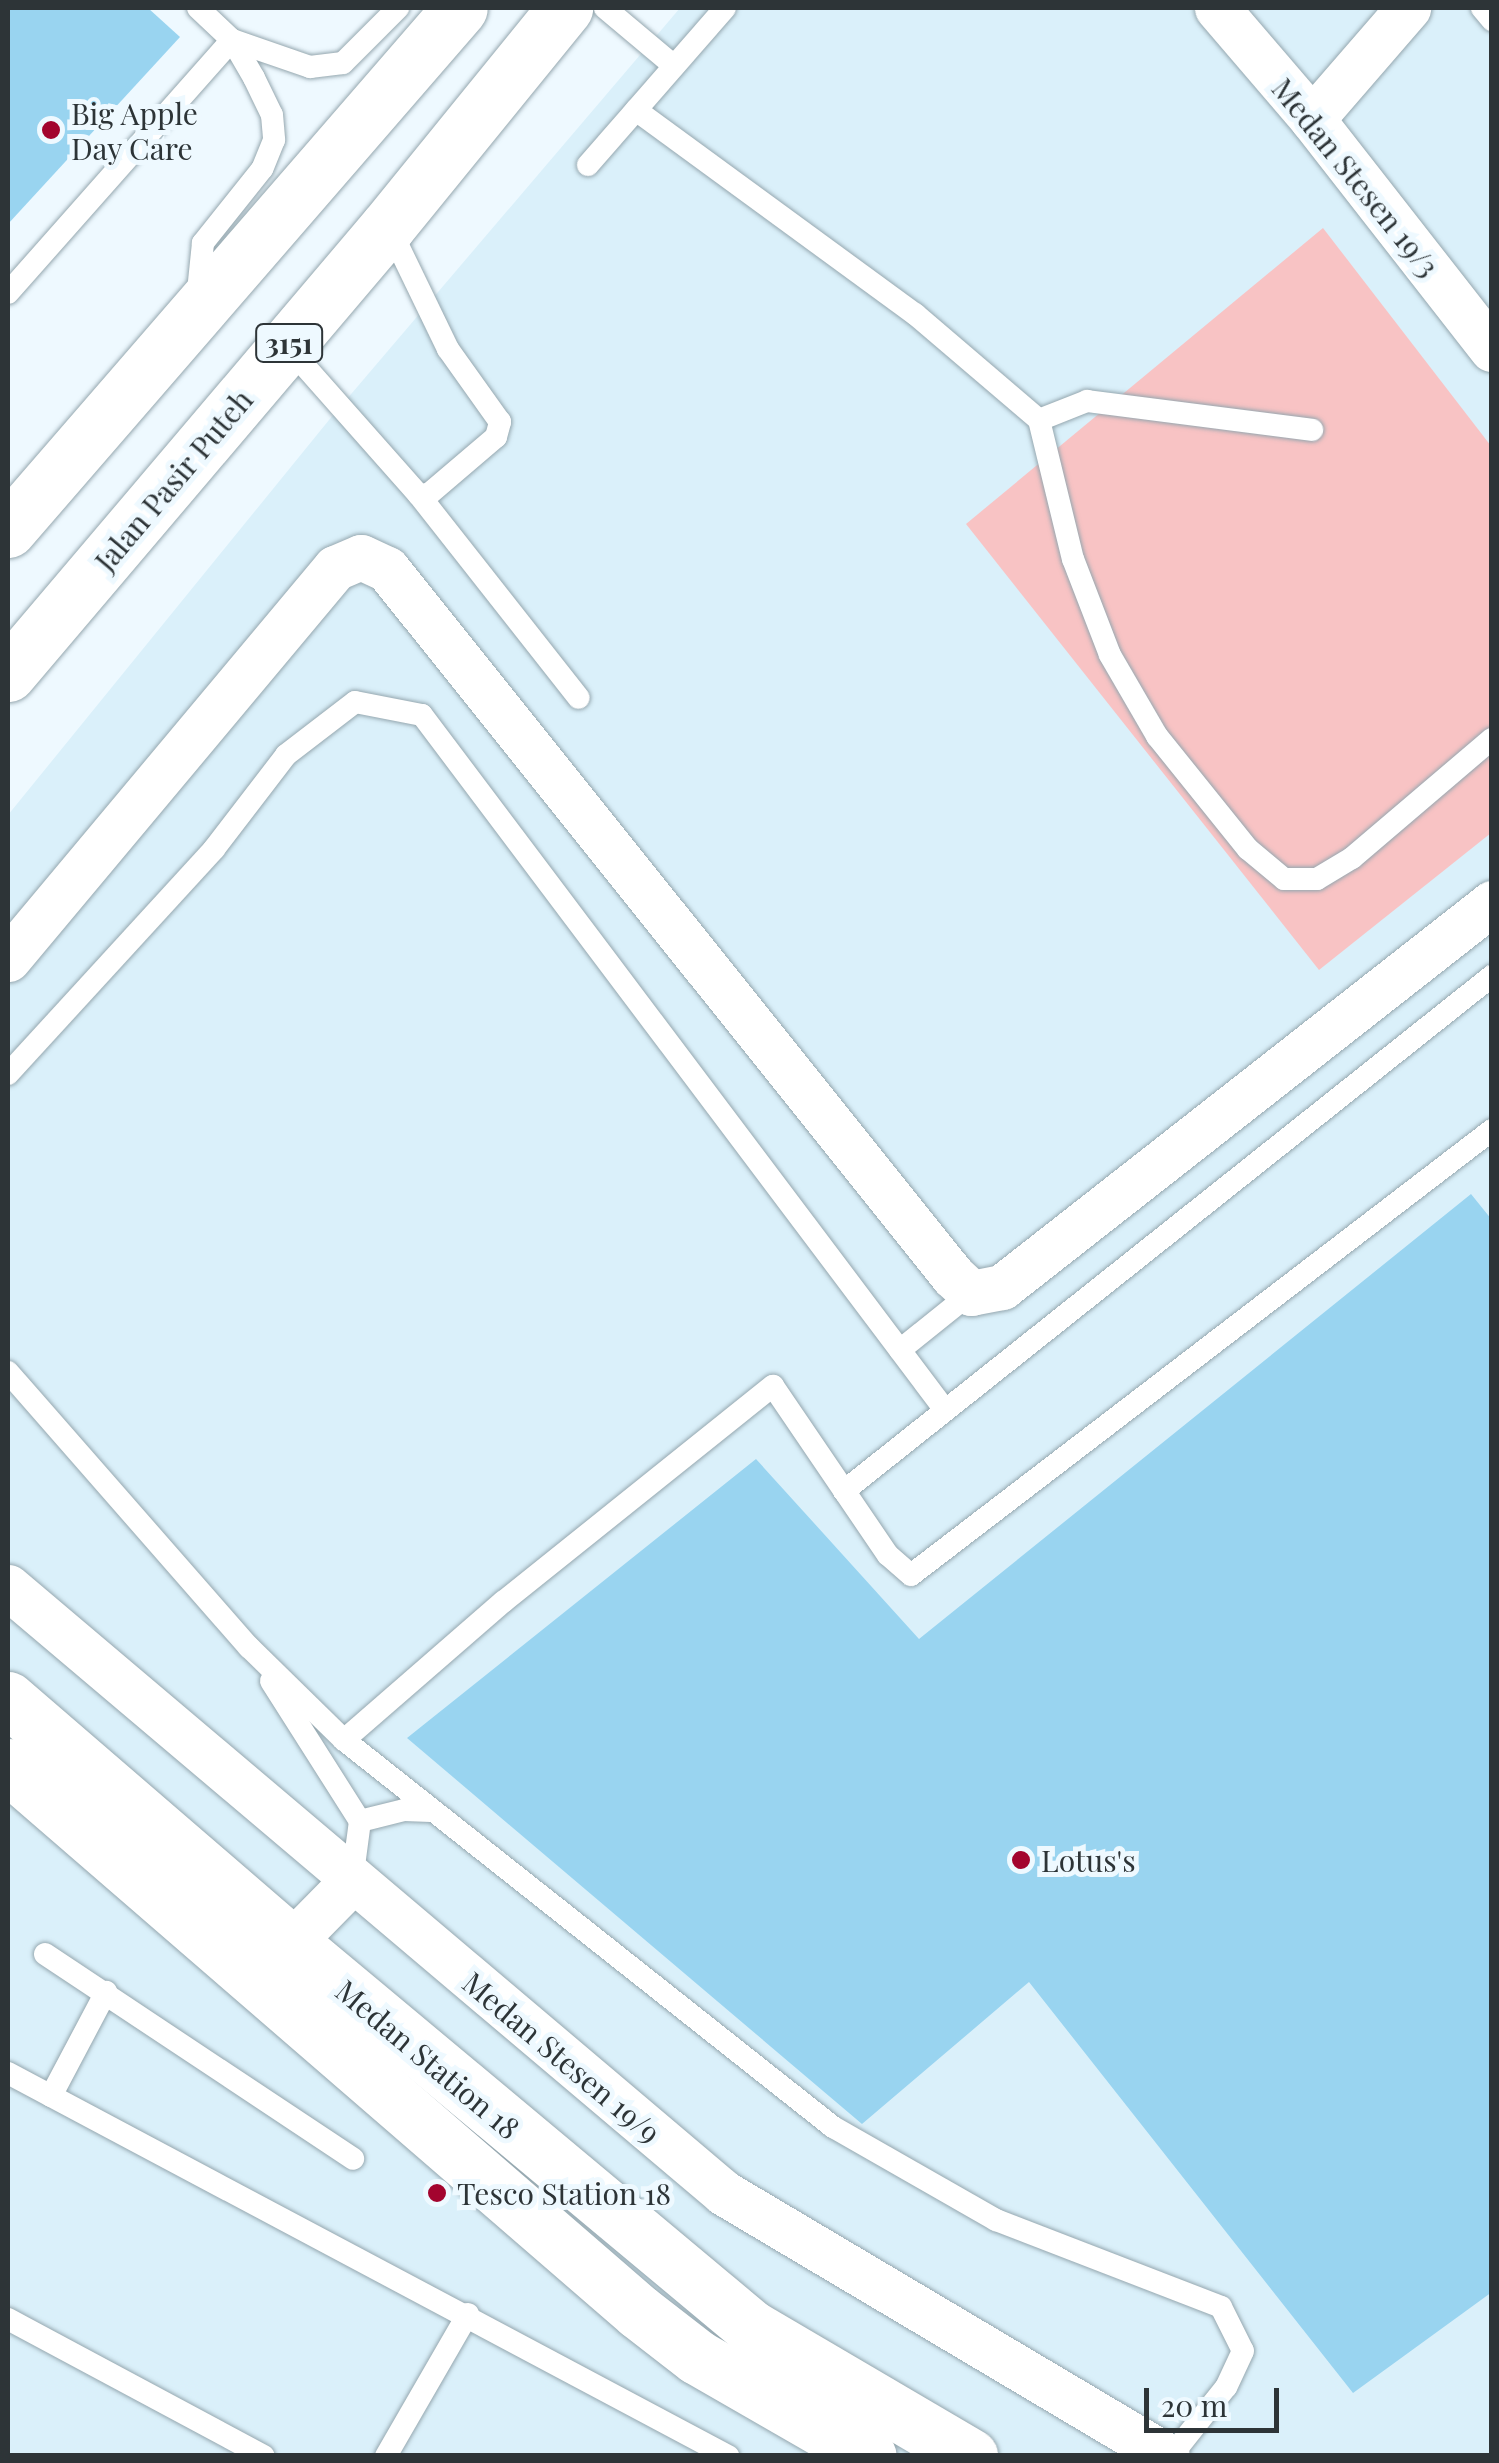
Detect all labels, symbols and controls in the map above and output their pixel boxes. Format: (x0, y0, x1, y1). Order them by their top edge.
street label: Medan Stesen 19/3 (1265, 71, 1447, 283)
place label: Big Apple Day Care (71, 95, 199, 166)
marker: Big Apple Day Care (40, 119, 62, 141)
road number: 3151 (254, 320, 324, 366)
street label: Jalan Pasir Puteh (86, 382, 260, 578)
place label: Lotus's (1041, 1842, 1136, 1878)
marker: Lotus's (1010, 1849, 1032, 1871)
street label: Medan Stesen 19/9 (456, 1964, 668, 2150)
street label: Medan Station 18 (329, 1972, 527, 2146)
place label: Tesco Station 18 (457, 2175, 671, 2211)
marker: Tesco Station 18 (426, 2182, 448, 2204)
scale bar (1149, 2368, 1284, 2430)
text: 20 m (1161, 2385, 1227, 2425)

